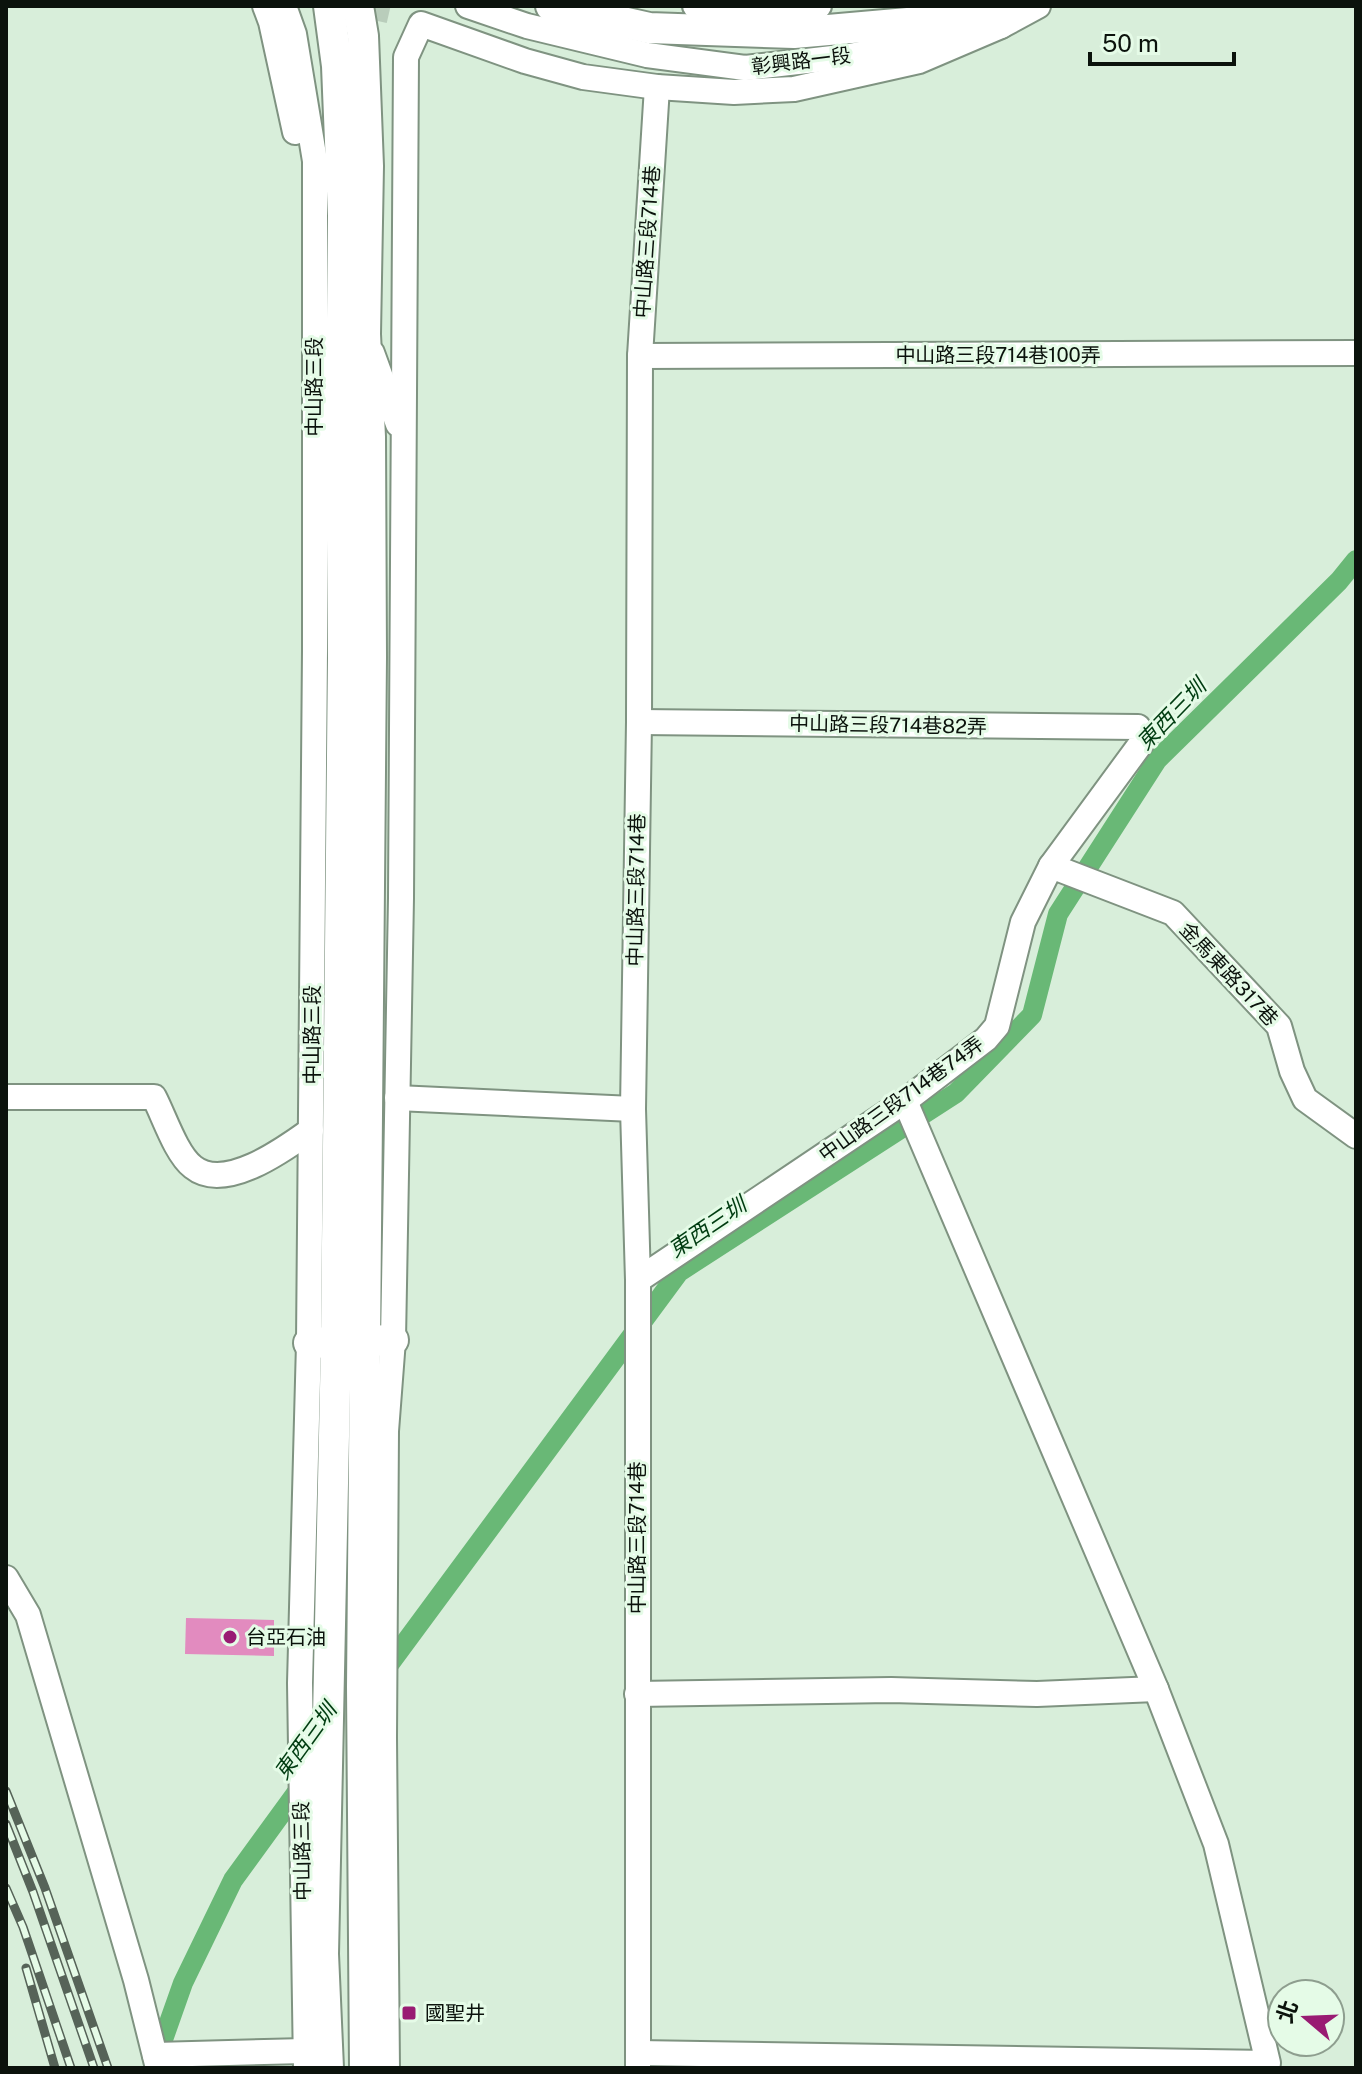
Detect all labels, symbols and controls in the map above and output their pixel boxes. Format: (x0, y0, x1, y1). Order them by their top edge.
scale bar (1090, 16, 1234, 66)
text: 50 m (1102, 29, 1159, 57)
street label: 彰興路一段 (750, 43, 852, 79)
street label: 中山路三段714巷 (630, 165, 664, 319)
street label: 中山路三段 (302, 337, 326, 437)
street label: 中山路三段714巷100弄 (895, 343, 1101, 367)
water label: 東西三圳 (1131, 671, 1213, 755)
street label: 中山路三段714巷82弄 (789, 711, 987, 739)
street label: 中山路三段714巷 (623, 813, 649, 967)
street label: 金馬東路317巷 (1175, 917, 1283, 1031)
street label: 中山路三段 (300, 985, 324, 1085)
street label: 中山路三段714巷74弄 (814, 1031, 988, 1167)
water label: 東西三圳 (663, 1190, 753, 1262)
street label: 中山路三段714巷 (625, 1461, 649, 1615)
place label: 台亞石油 (246, 1625, 326, 1649)
marker: 台亞石油 (221, 1628, 239, 1646)
water label: 東西三圳 (269, 1695, 343, 1784)
street label: 中山路三段 (289, 1801, 315, 1901)
north arrow (1266, 1978, 1346, 2058)
text: 北 (1271, 1997, 1303, 2026)
place label: 國聖井 (425, 2001, 485, 2025)
marker: 國聖井 (400, 2004, 418, 2022)

